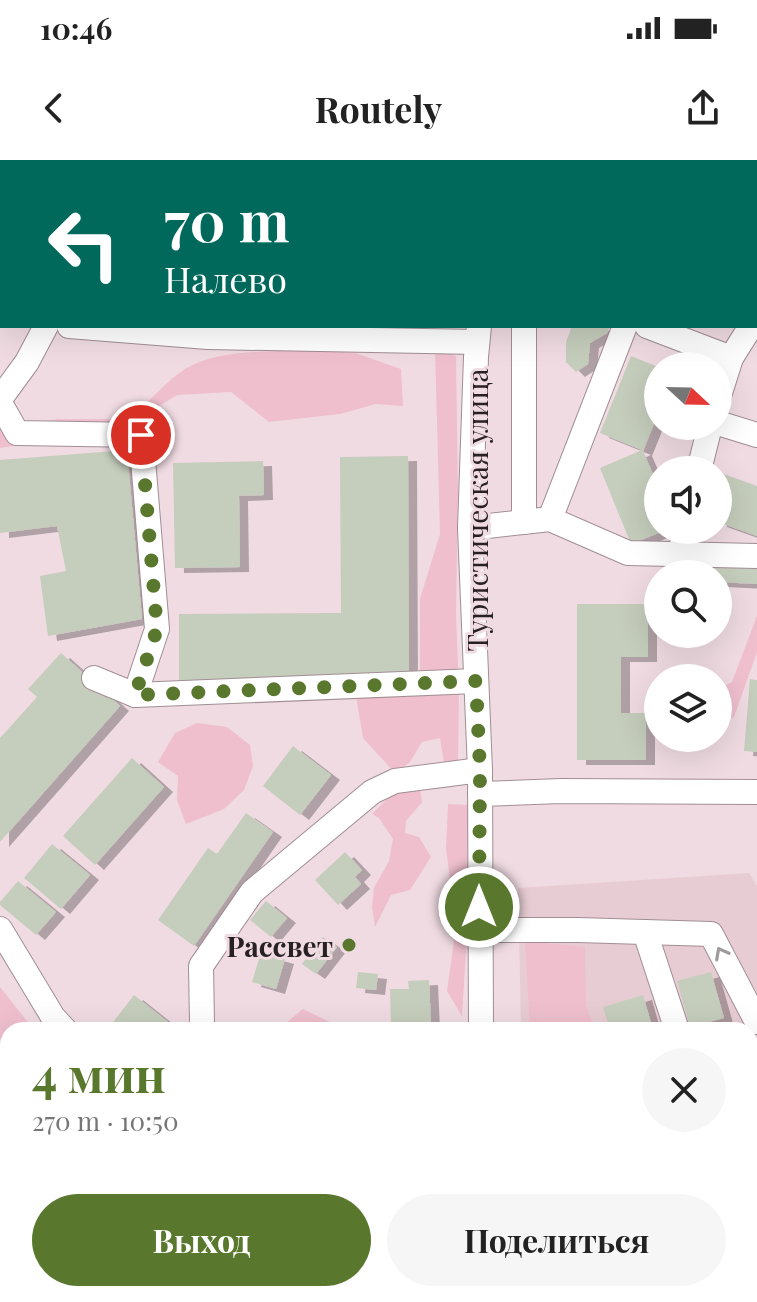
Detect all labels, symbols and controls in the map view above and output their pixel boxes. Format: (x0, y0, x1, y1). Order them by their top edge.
text: 10:46 (40, 8, 112, 48)
text: Routely (315, 84, 442, 132)
icon: back (32, 86, 76, 130)
icon: share (681, 86, 725, 130)
text: 70 m (164, 182, 289, 257)
icon: left (32, 192, 136, 296)
text: Налево (164, 254, 287, 302)
north arrow (644, 352, 732, 440)
map controls (644, 352, 732, 752)
street label: Туристическая улица (458, 368, 495, 652)
pin (107, 401, 175, 469)
icon: arrive (119, 413, 163, 457)
button: sound (644, 456, 732, 544)
button: search (644, 560, 732, 648)
button: layers (644, 664, 732, 752)
position arrow (437, 865, 521, 949)
place label: Рассвет (227, 927, 333, 964)
marker: Рассвет (340, 936, 358, 954)
one-way arrow (715, 947, 730, 962)
text: 4 мин (32, 1041, 166, 1105)
button: close (642, 1048, 726, 1132)
text: 270 m · 10:50 (32, 1103, 179, 1138)
button: Выход (32, 1194, 371, 1286)
button: Поделиться (387, 1194, 726, 1286)

